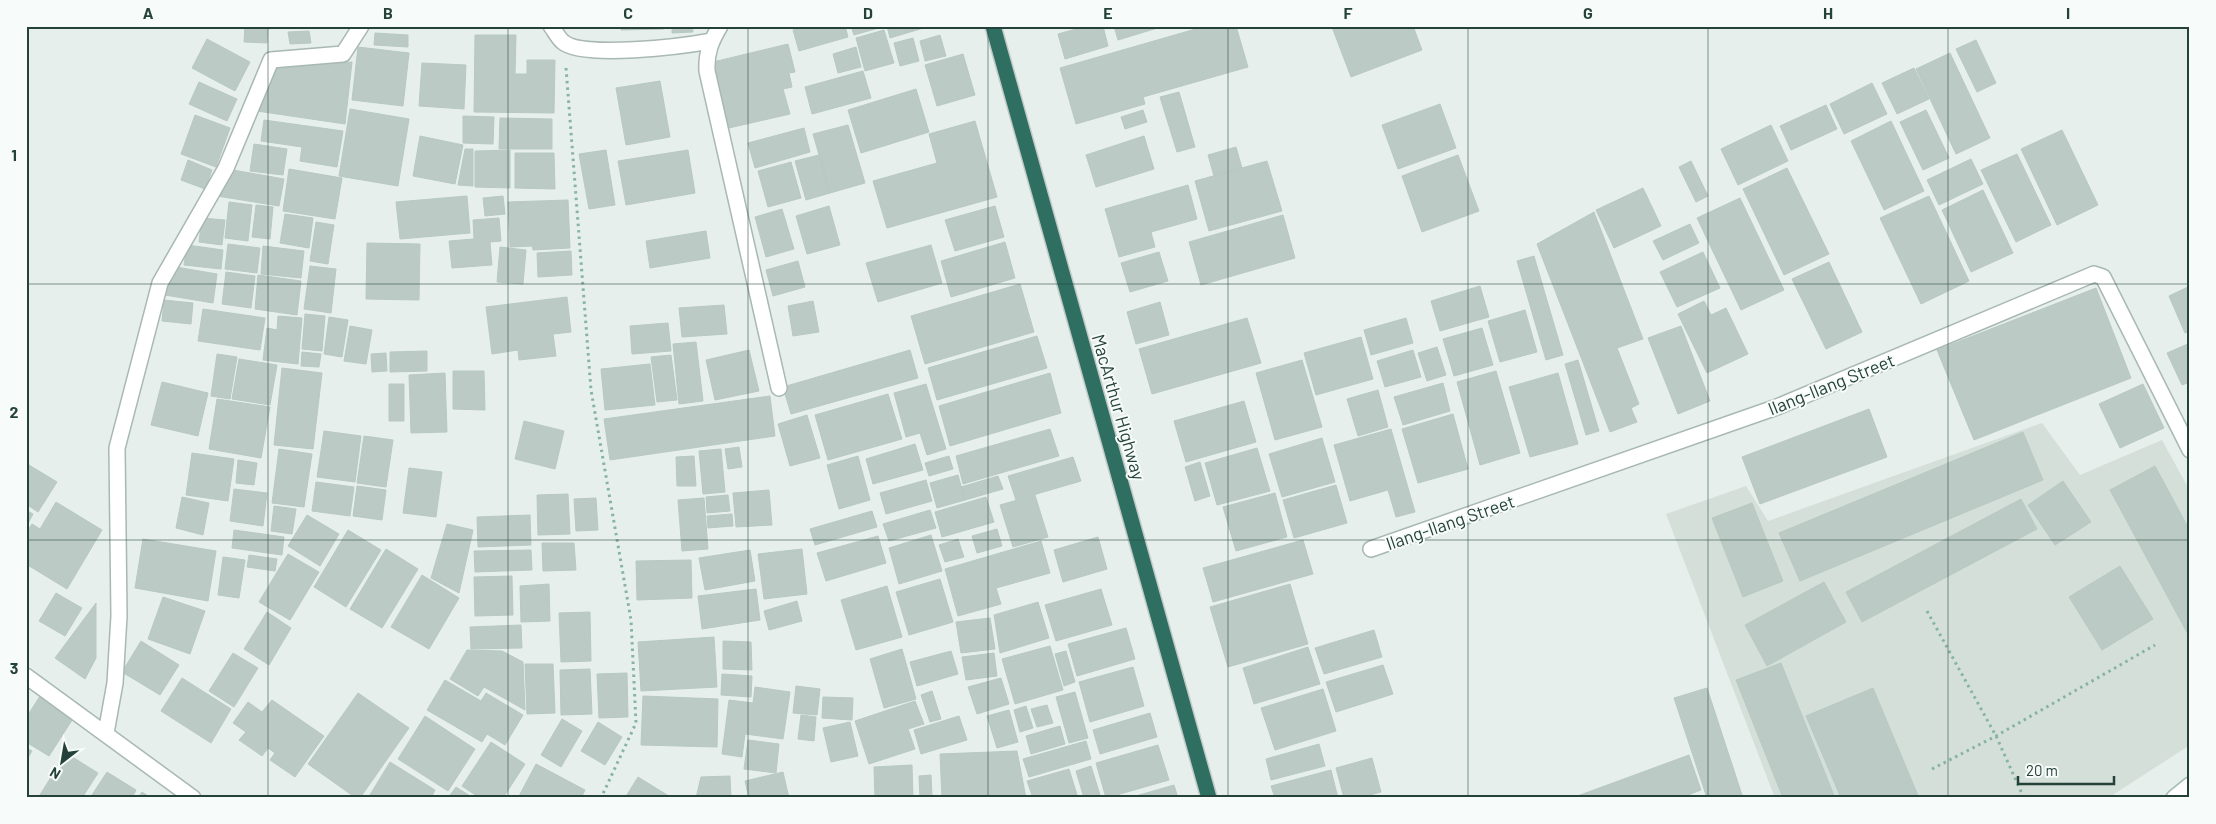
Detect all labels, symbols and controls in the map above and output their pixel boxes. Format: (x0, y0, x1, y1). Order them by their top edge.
text: A (143, 3, 154, 22)
text: B (383, 3, 393, 22)
text: C (623, 3, 633, 22)
text: D (863, 3, 873, 22)
text: E (1103, 3, 1113, 22)
text: F (1344, 3, 1353, 22)
text: G (1583, 3, 1593, 22)
text: H (1823, 3, 1833, 22)
text: I (2066, 3, 2070, 22)
text: 1 (11, 145, 17, 164)
street label: MacArthur Highway (1088, 331, 1150, 483)
street label: Ilang-Ilang Street (1765, 349, 1897, 419)
text: 2 (10, 402, 19, 421)
street label: Ilang-Ilang Street (1383, 490, 1517, 554)
text: 3 (10, 658, 18, 677)
north arrow (38, 736, 88, 786)
scale bar (2018, 754, 2115, 786)
text: 20 m (2026, 761, 2058, 779)
text: N (47, 764, 63, 783)

